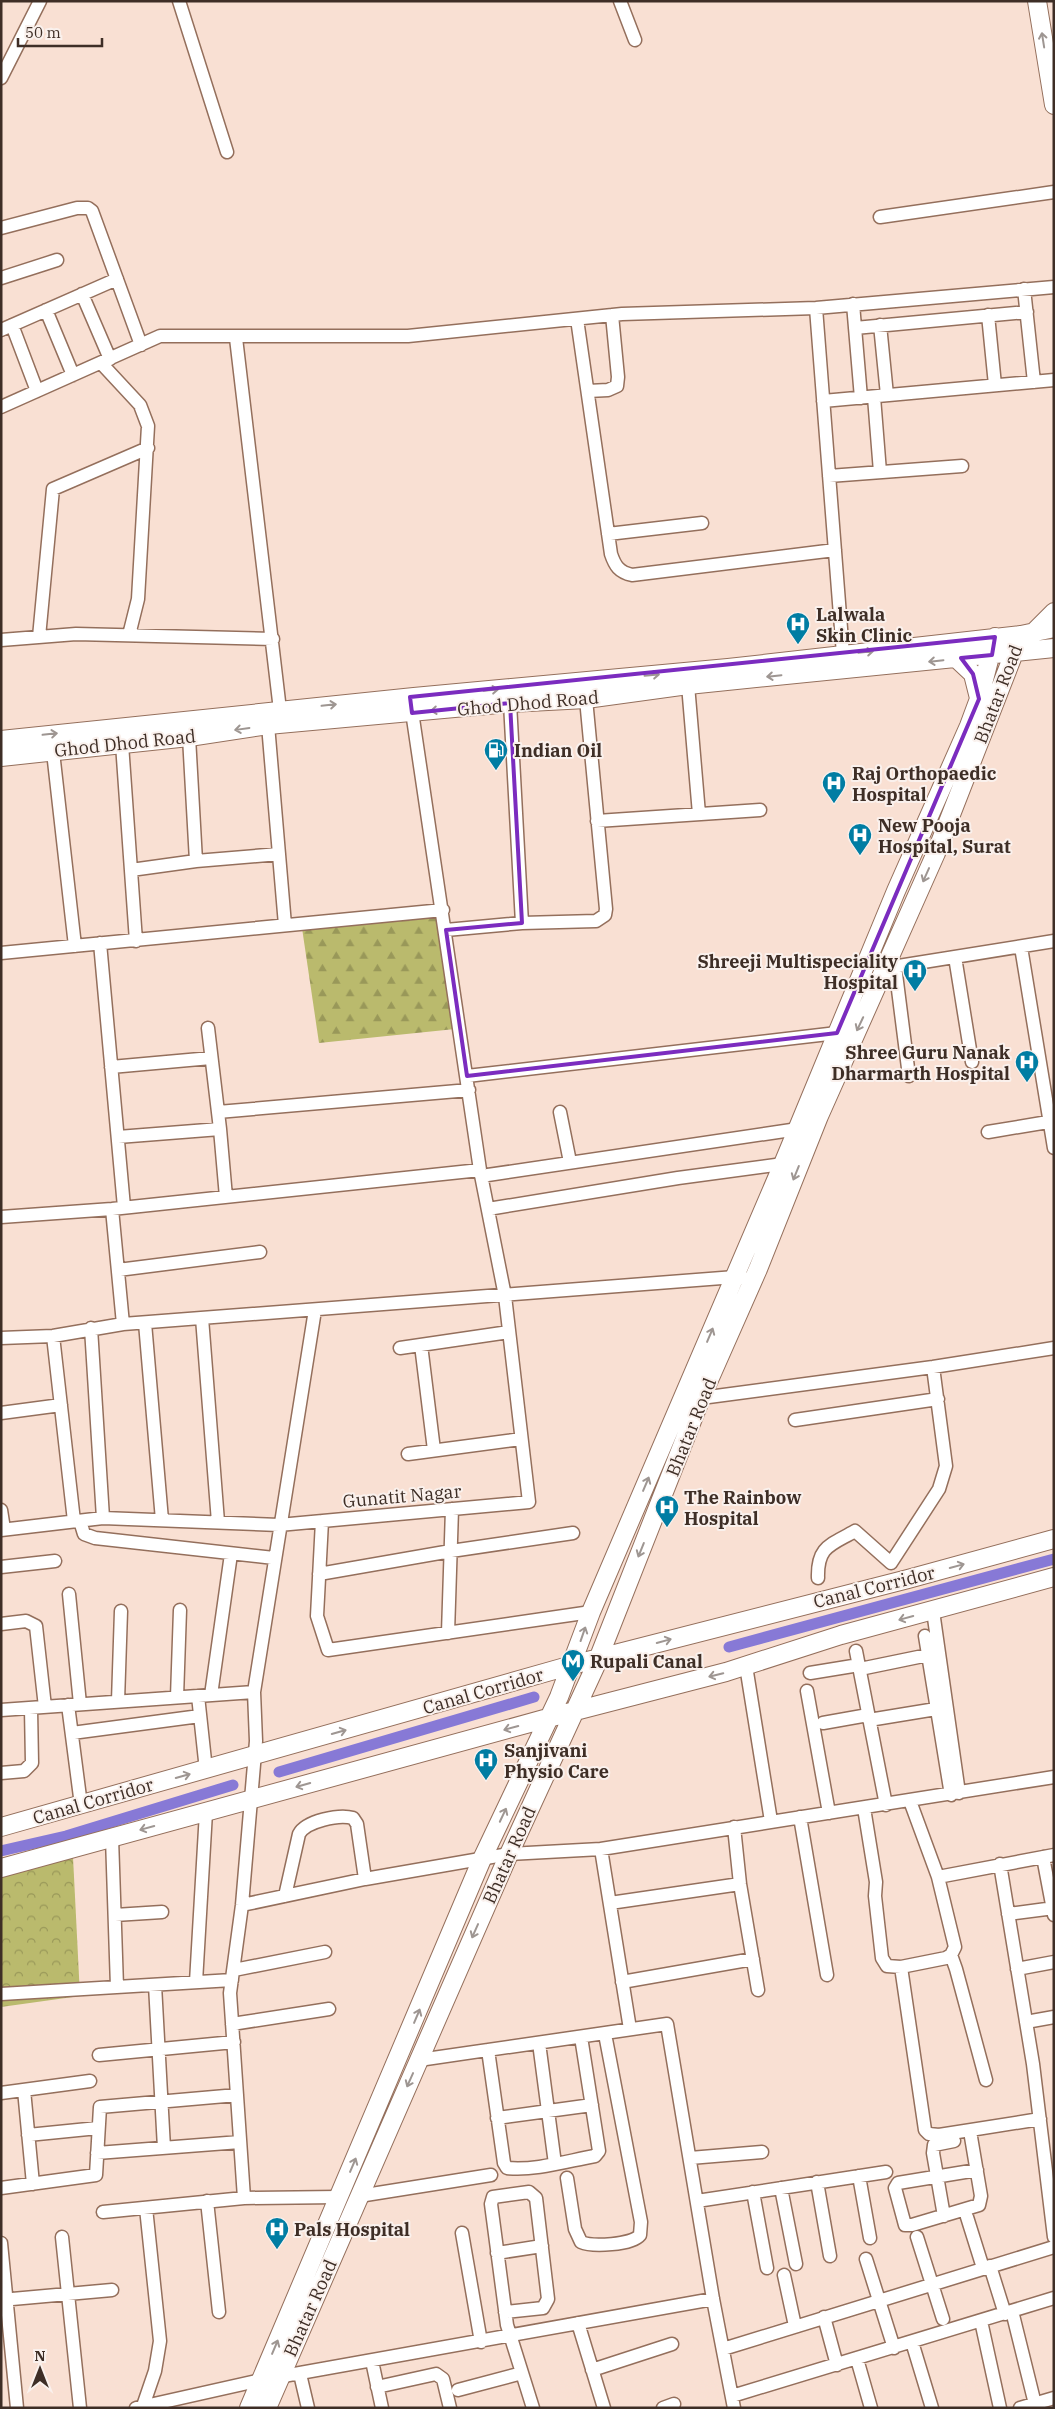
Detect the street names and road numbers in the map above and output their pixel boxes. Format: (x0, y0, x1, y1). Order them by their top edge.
street label: Bhatar Road (969, 641, 1027, 747)
street label: Ghod Dhod Road (456, 685, 600, 721)
street label: Ghod Dhod Road (53, 724, 197, 762)
street label: Bhatar Road (661, 1374, 721, 1480)
street label: Gunatit Nagar (342, 1479, 462, 1513)
street label: Canal Corridor (811, 1561, 937, 1613)
street label: Canal Corridor (420, 1663, 546, 1719)
street label: Canal Corridor (30, 1773, 156, 1829)
street label: Bhatar Road (477, 1803, 541, 1907)
street label: Bhatar Road (278, 2256, 342, 2360)

